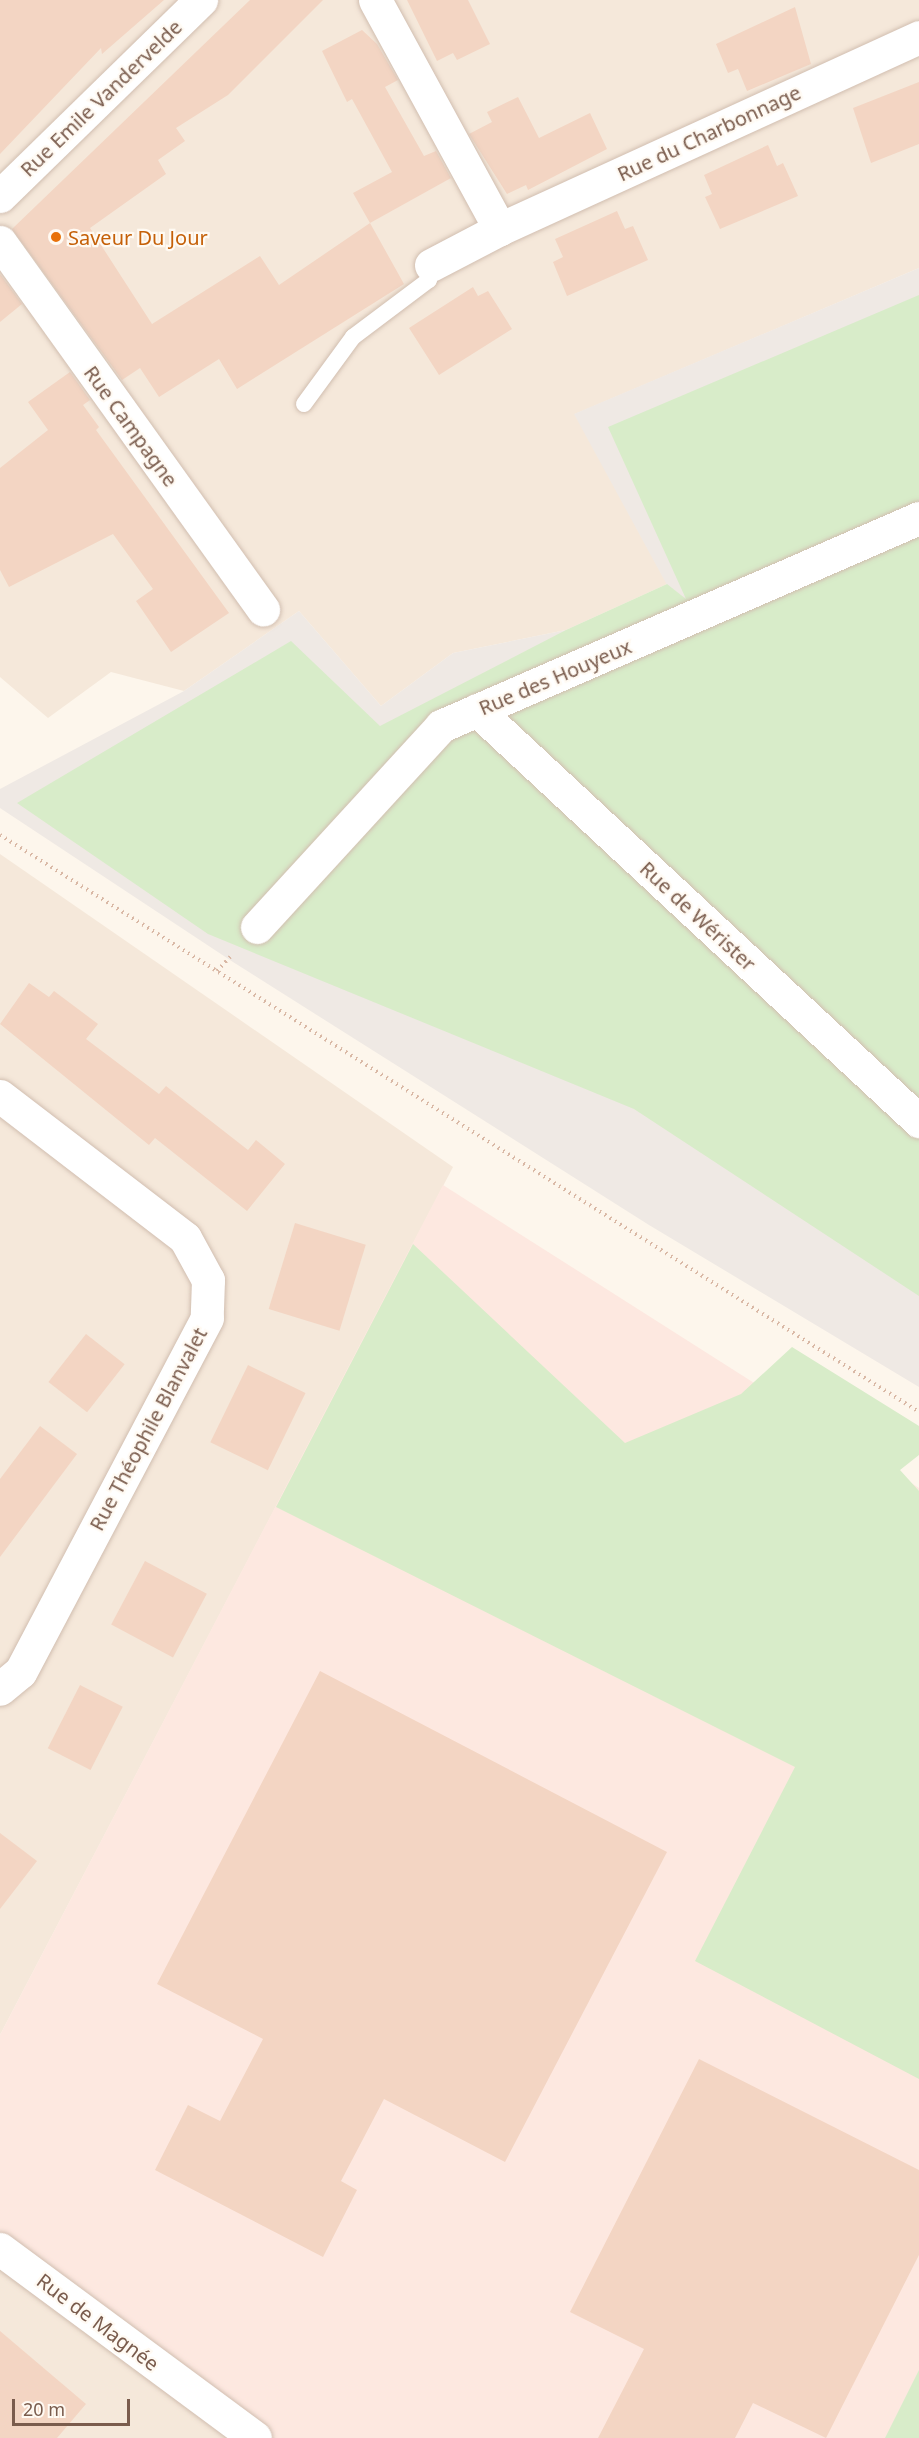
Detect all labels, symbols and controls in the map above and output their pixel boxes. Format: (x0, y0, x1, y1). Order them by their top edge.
street label: Rue Emile Vandervelde (15, 15, 187, 181)
street label: Rue du Charbonnage (614, 80, 804, 186)
place label: Saveur Du Jour (68, 225, 208, 249)
marker: Saveur Du Jour (49, 230, 63, 244)
street label: Rue Campagne (79, 361, 183, 491)
street label: Rue des Houyeux (475, 634, 635, 720)
street label: Rue de Wérister (635, 856, 761, 976)
street label: Rue Théophile Blanvalet (84, 1323, 212, 1535)
street label: Rue de Magnée (32, 2268, 164, 2376)
scale bar (15, 2387, 134, 2425)
text: 20 m (23, 2397, 65, 2421)

